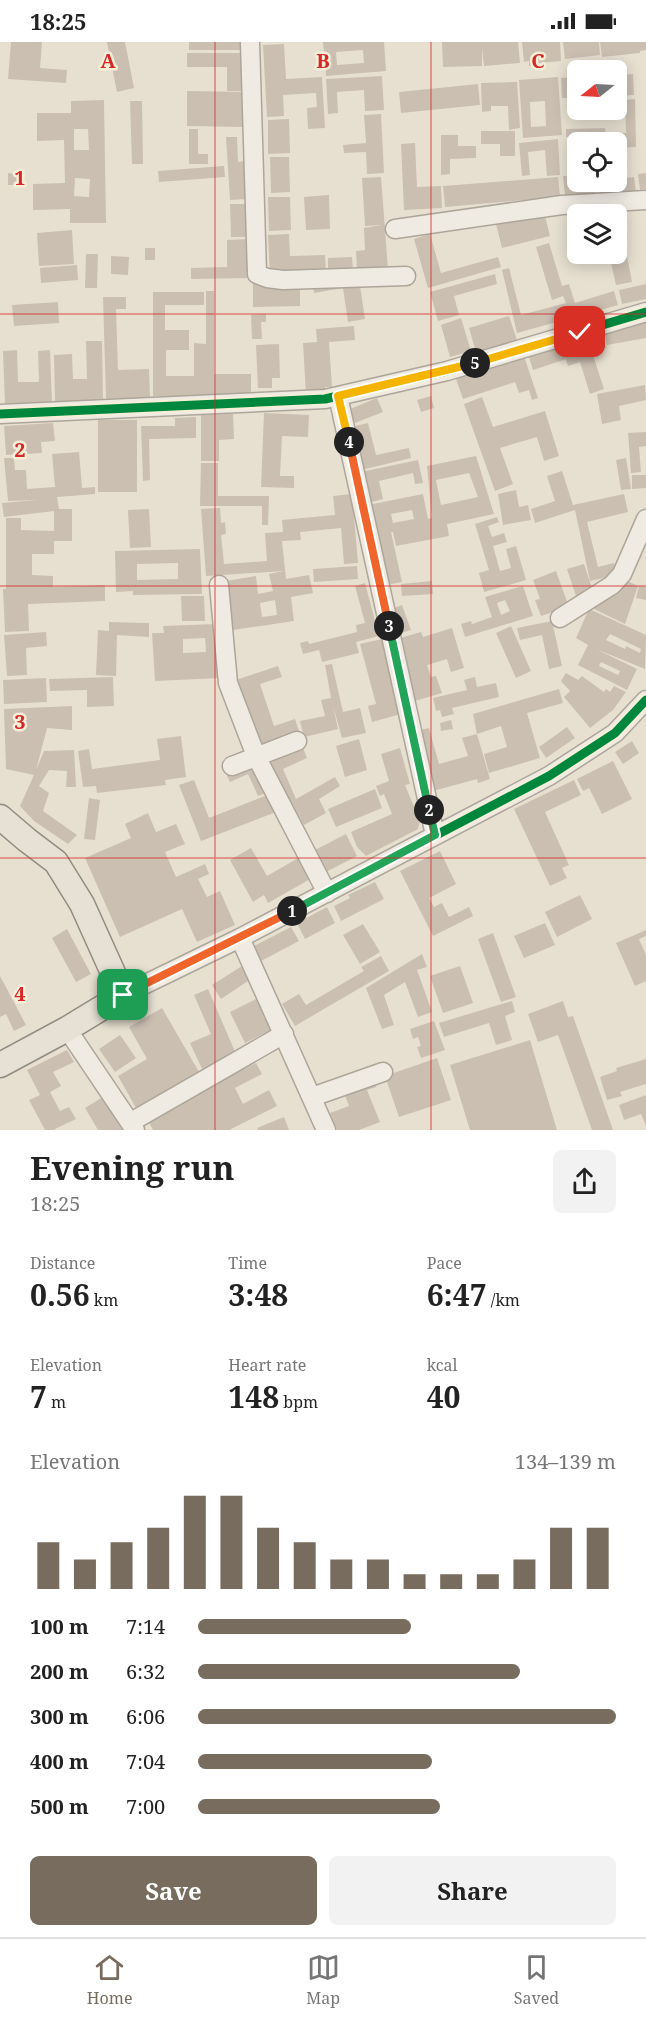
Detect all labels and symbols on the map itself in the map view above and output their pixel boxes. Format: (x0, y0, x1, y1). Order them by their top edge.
text: A (100, 47, 116, 74)
text: B (316, 47, 330, 74)
text: C (531, 47, 545, 74)
north arrow (567, 60, 627, 120)
text: 1 (14, 164, 26, 191)
pin (554, 306, 605, 357)
pin: 5 (460, 348, 490, 378)
pin: 4 (334, 427, 364, 457)
text: 2 (14, 436, 26, 463)
pin: 3 (374, 611, 404, 641)
text: 3 (14, 708, 26, 735)
pin: 2 (414, 795, 444, 825)
pin: 1 (277, 896, 307, 926)
pin (97, 969, 148, 1020)
text: 4 (14, 980, 26, 1007)

